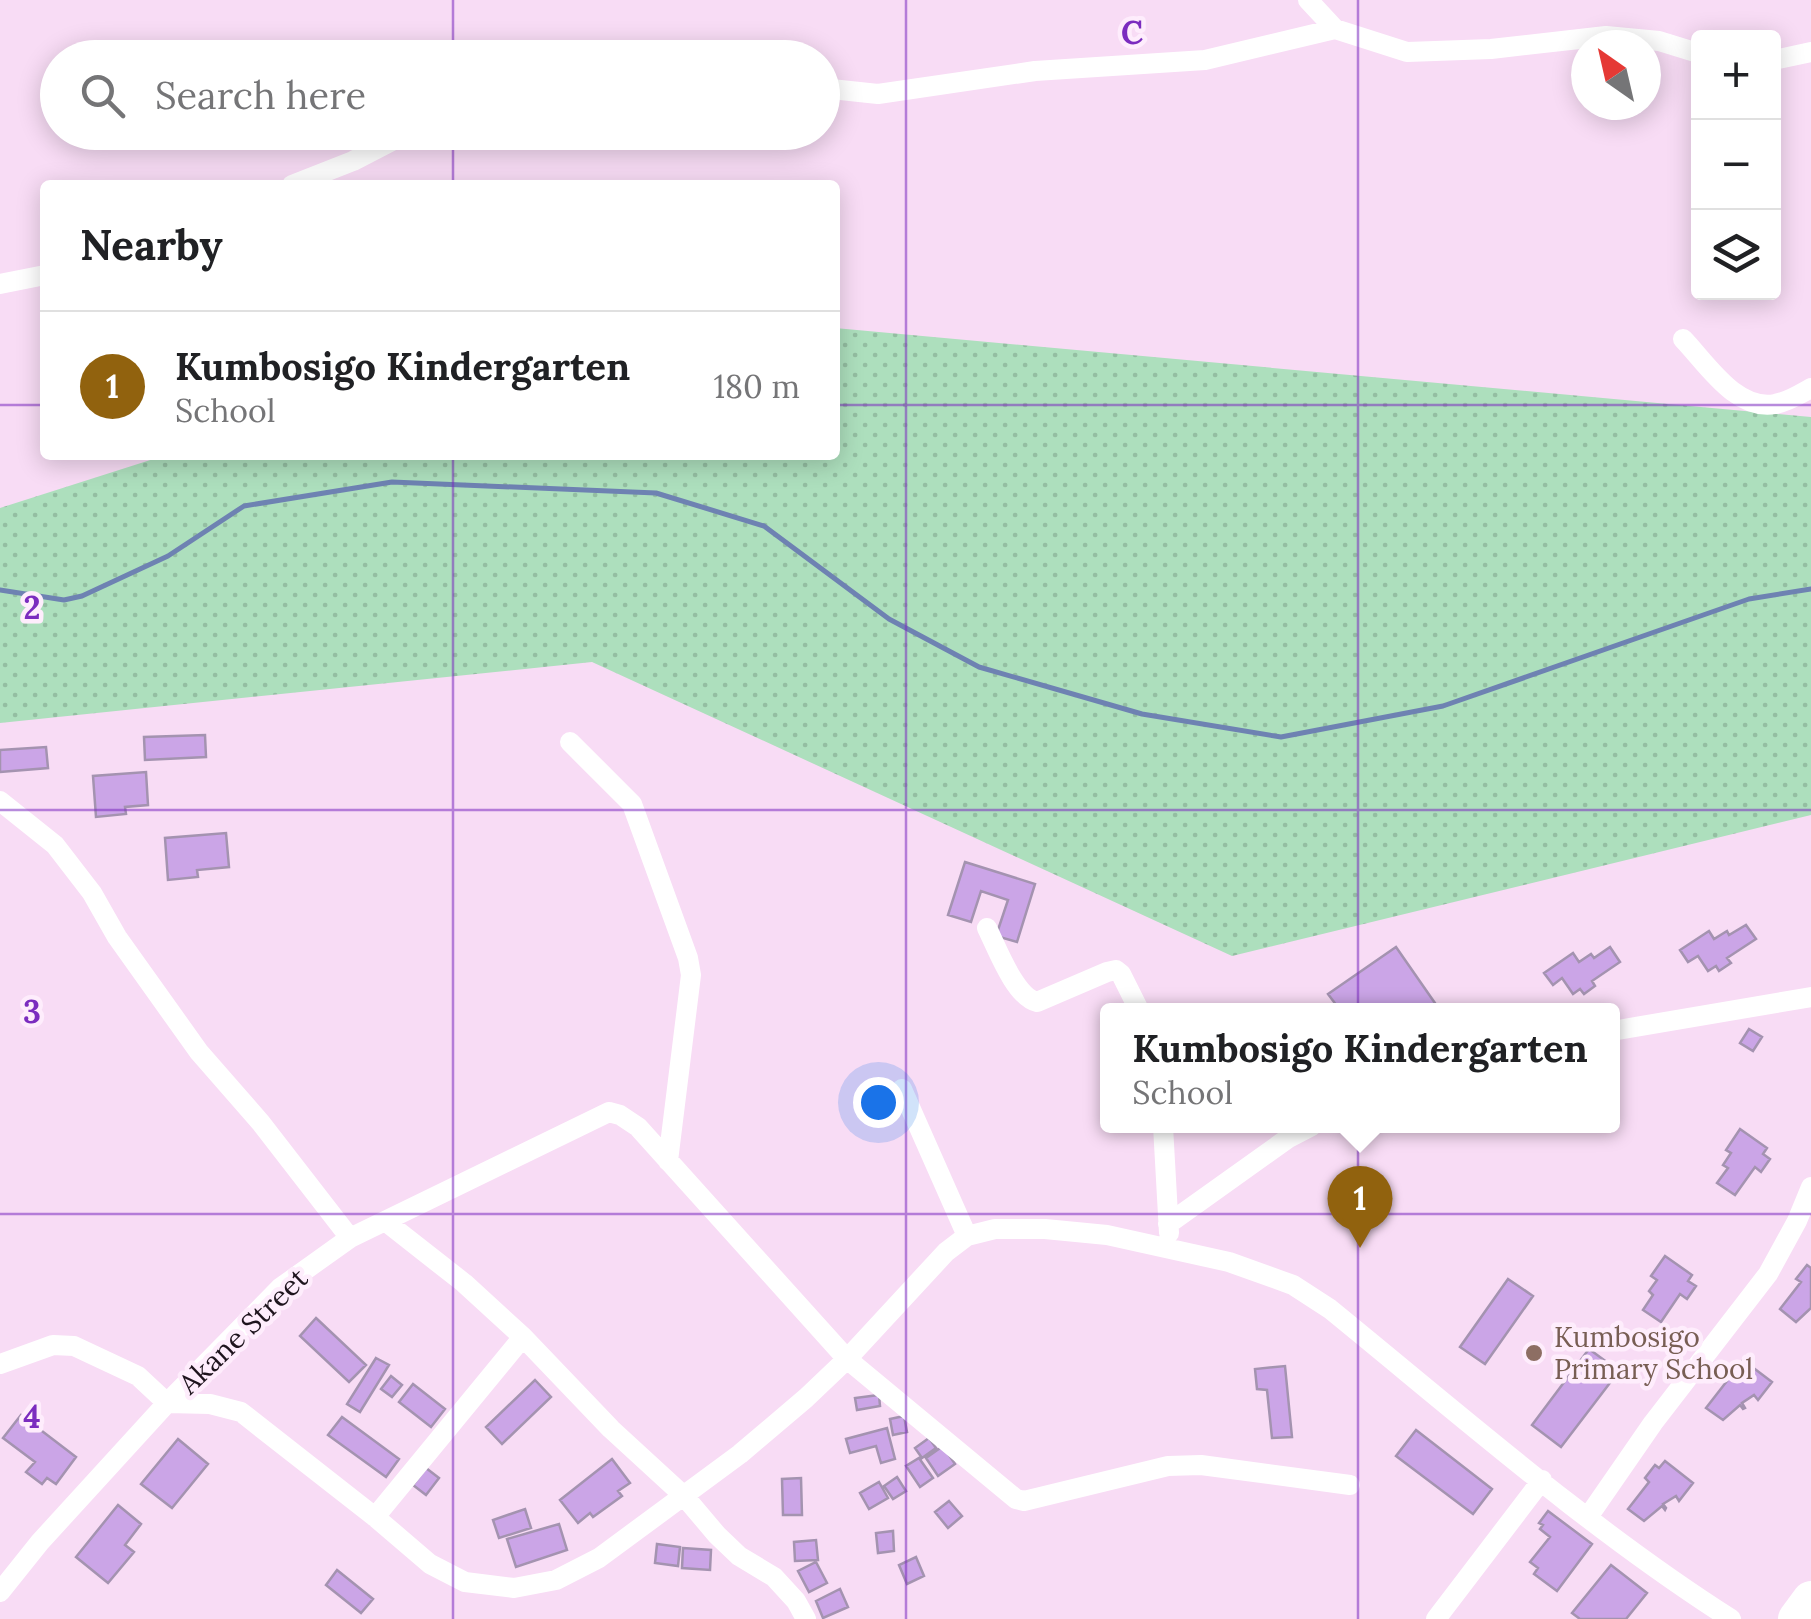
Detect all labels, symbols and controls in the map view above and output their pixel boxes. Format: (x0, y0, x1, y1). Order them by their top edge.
text: C (1121, 12, 1143, 53)
north arrow (1571, 30, 1661, 120)
map controls (1691, 30, 1781, 300)
button: + (1691, 30, 1781, 120)
search box (40, 40, 840, 150)
icon: search (75, 68, 130, 123)
text: Search here (155, 71, 366, 119)
button: − (1691, 120, 1781, 210)
button: layers (1691, 210, 1781, 300)
text: Nearby (80, 218, 223, 272)
text: Kumbosigo Kindergarten (175, 342, 630, 390)
text: 1 (106, 366, 119, 407)
text: 180 m (713, 366, 800, 407)
text: School (175, 390, 275, 431)
text: 2 (23, 587, 41, 628)
text: 3 (23, 991, 41, 1032)
popup (1100, 1003, 1620, 1133)
text: Kumbosigo Kindergarten (1132, 1024, 1588, 1072)
text: School (1132, 1072, 1233, 1113)
your location (853, 1077, 904, 1128)
pin: 1 (1328, 1166, 1392, 1248)
street label: Akane Street (170, 1260, 315, 1402)
place label: Kumbosigo Primary School (1554, 1319, 1753, 1387)
marker: Kumbosigo Primary School (1523, 1342, 1545, 1364)
text: 4 (23, 1396, 41, 1437)

